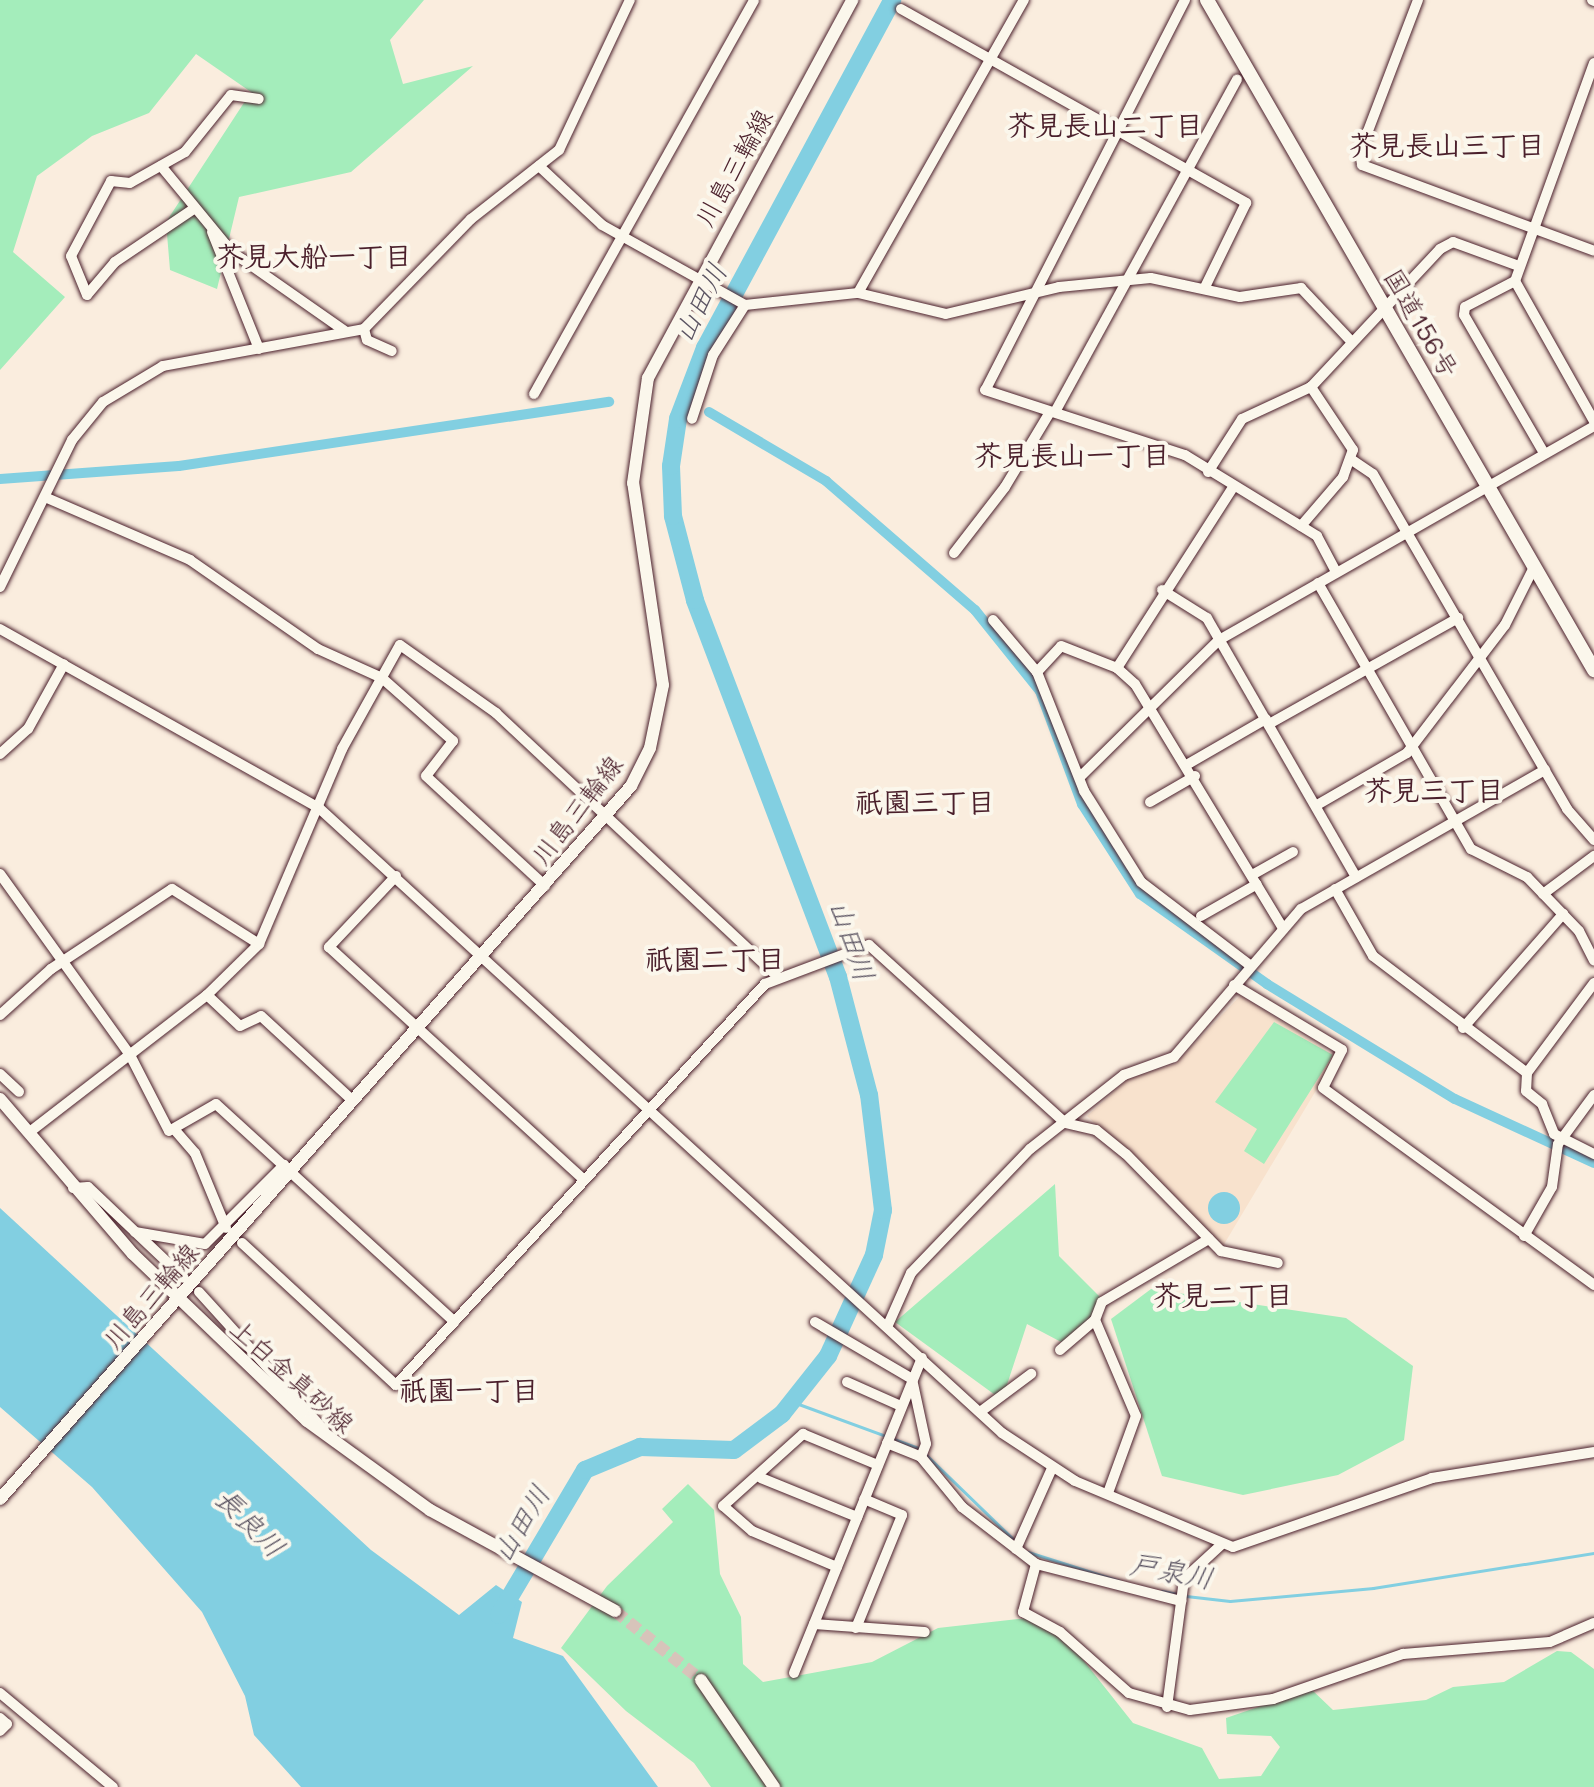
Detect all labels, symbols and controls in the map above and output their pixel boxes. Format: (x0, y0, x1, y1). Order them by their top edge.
street label: 川島三輪線 (689, 104, 779, 232)
district label: 芥見長山二丁目 (1007, 107, 1203, 141)
district label: 芥見長山三丁目 (1349, 127, 1545, 161)
district label: 芥見大船一丁目 (216, 238, 412, 272)
water label: 山田川 (665, 257, 733, 347)
street label: 国道156号 (1377, 263, 1465, 383)
district label: 芥見長山一丁目 (974, 437, 1170, 471)
street label: 川島三輪線 (525, 749, 629, 871)
district label: 芥見三丁目 (1364, 772, 1504, 806)
district label: 祇園三丁目 (855, 784, 995, 818)
water label: 山田川 (823, 895, 883, 985)
district label: 祇園二丁目 (645, 941, 785, 975)
street label: 川島三輪線 (97, 1237, 205, 1355)
district label: 芥見二丁目 (1153, 1277, 1293, 1311)
street label: 上白金真砂線 (224, 1312, 360, 1440)
district label: 祇園一丁目 (399, 1372, 539, 1406)
water label: 山田川 (484, 1478, 556, 1568)
water label: 長良川 (209, 1480, 293, 1564)
water label: 戸泉川 (1128, 1545, 1216, 1595)

